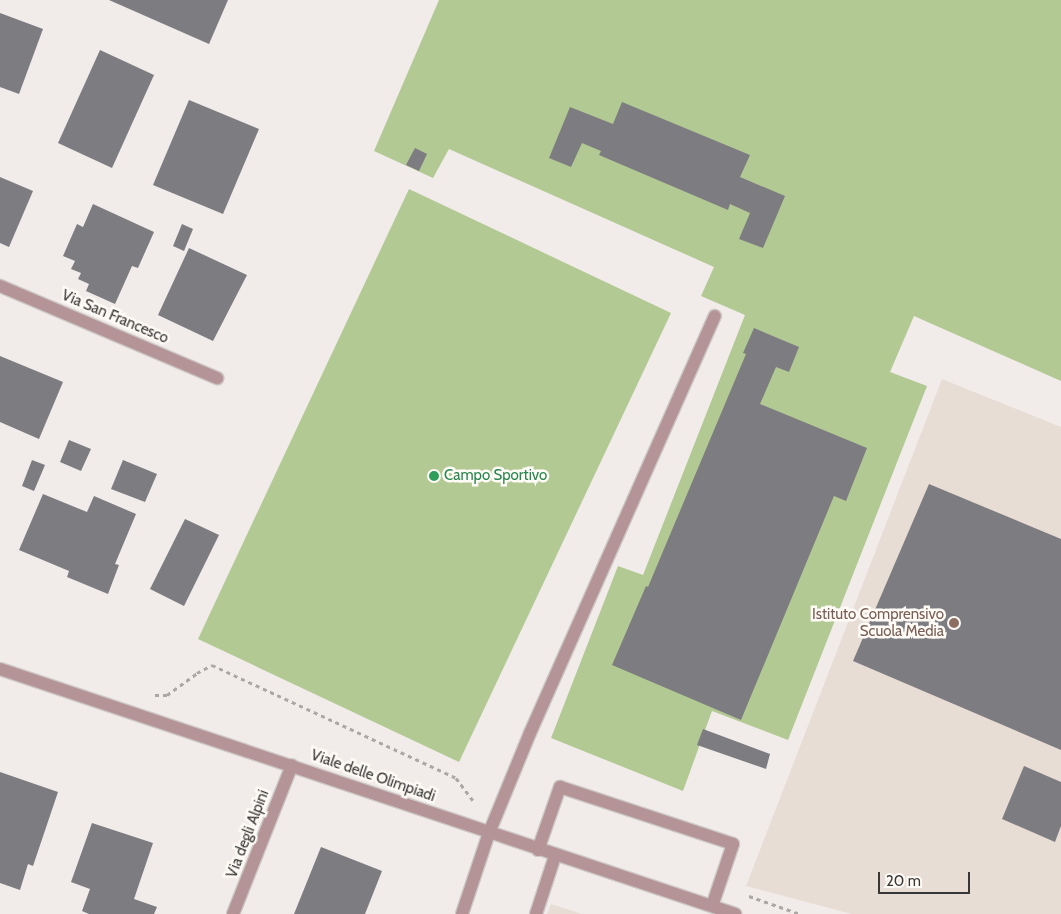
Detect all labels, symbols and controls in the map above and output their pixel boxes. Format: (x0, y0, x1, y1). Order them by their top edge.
street label: Via San Francesco (59, 286, 171, 348)
place label: Campo Sportivo (444, 467, 547, 485)
marker: Campo Sportivo (428, 470, 440, 482)
place label: Istituto Comprensivo Scuola Media (812, 605, 944, 640)
marker: Istituto Comprensivo Scuola Media (948, 617, 960, 629)
street label: Viale delle Olimpiadi (308, 746, 438, 806)
street label: Via degli Alpini (223, 787, 273, 881)
scale bar (881, 862, 974, 894)
text: 20 m (886, 872, 921, 890)

